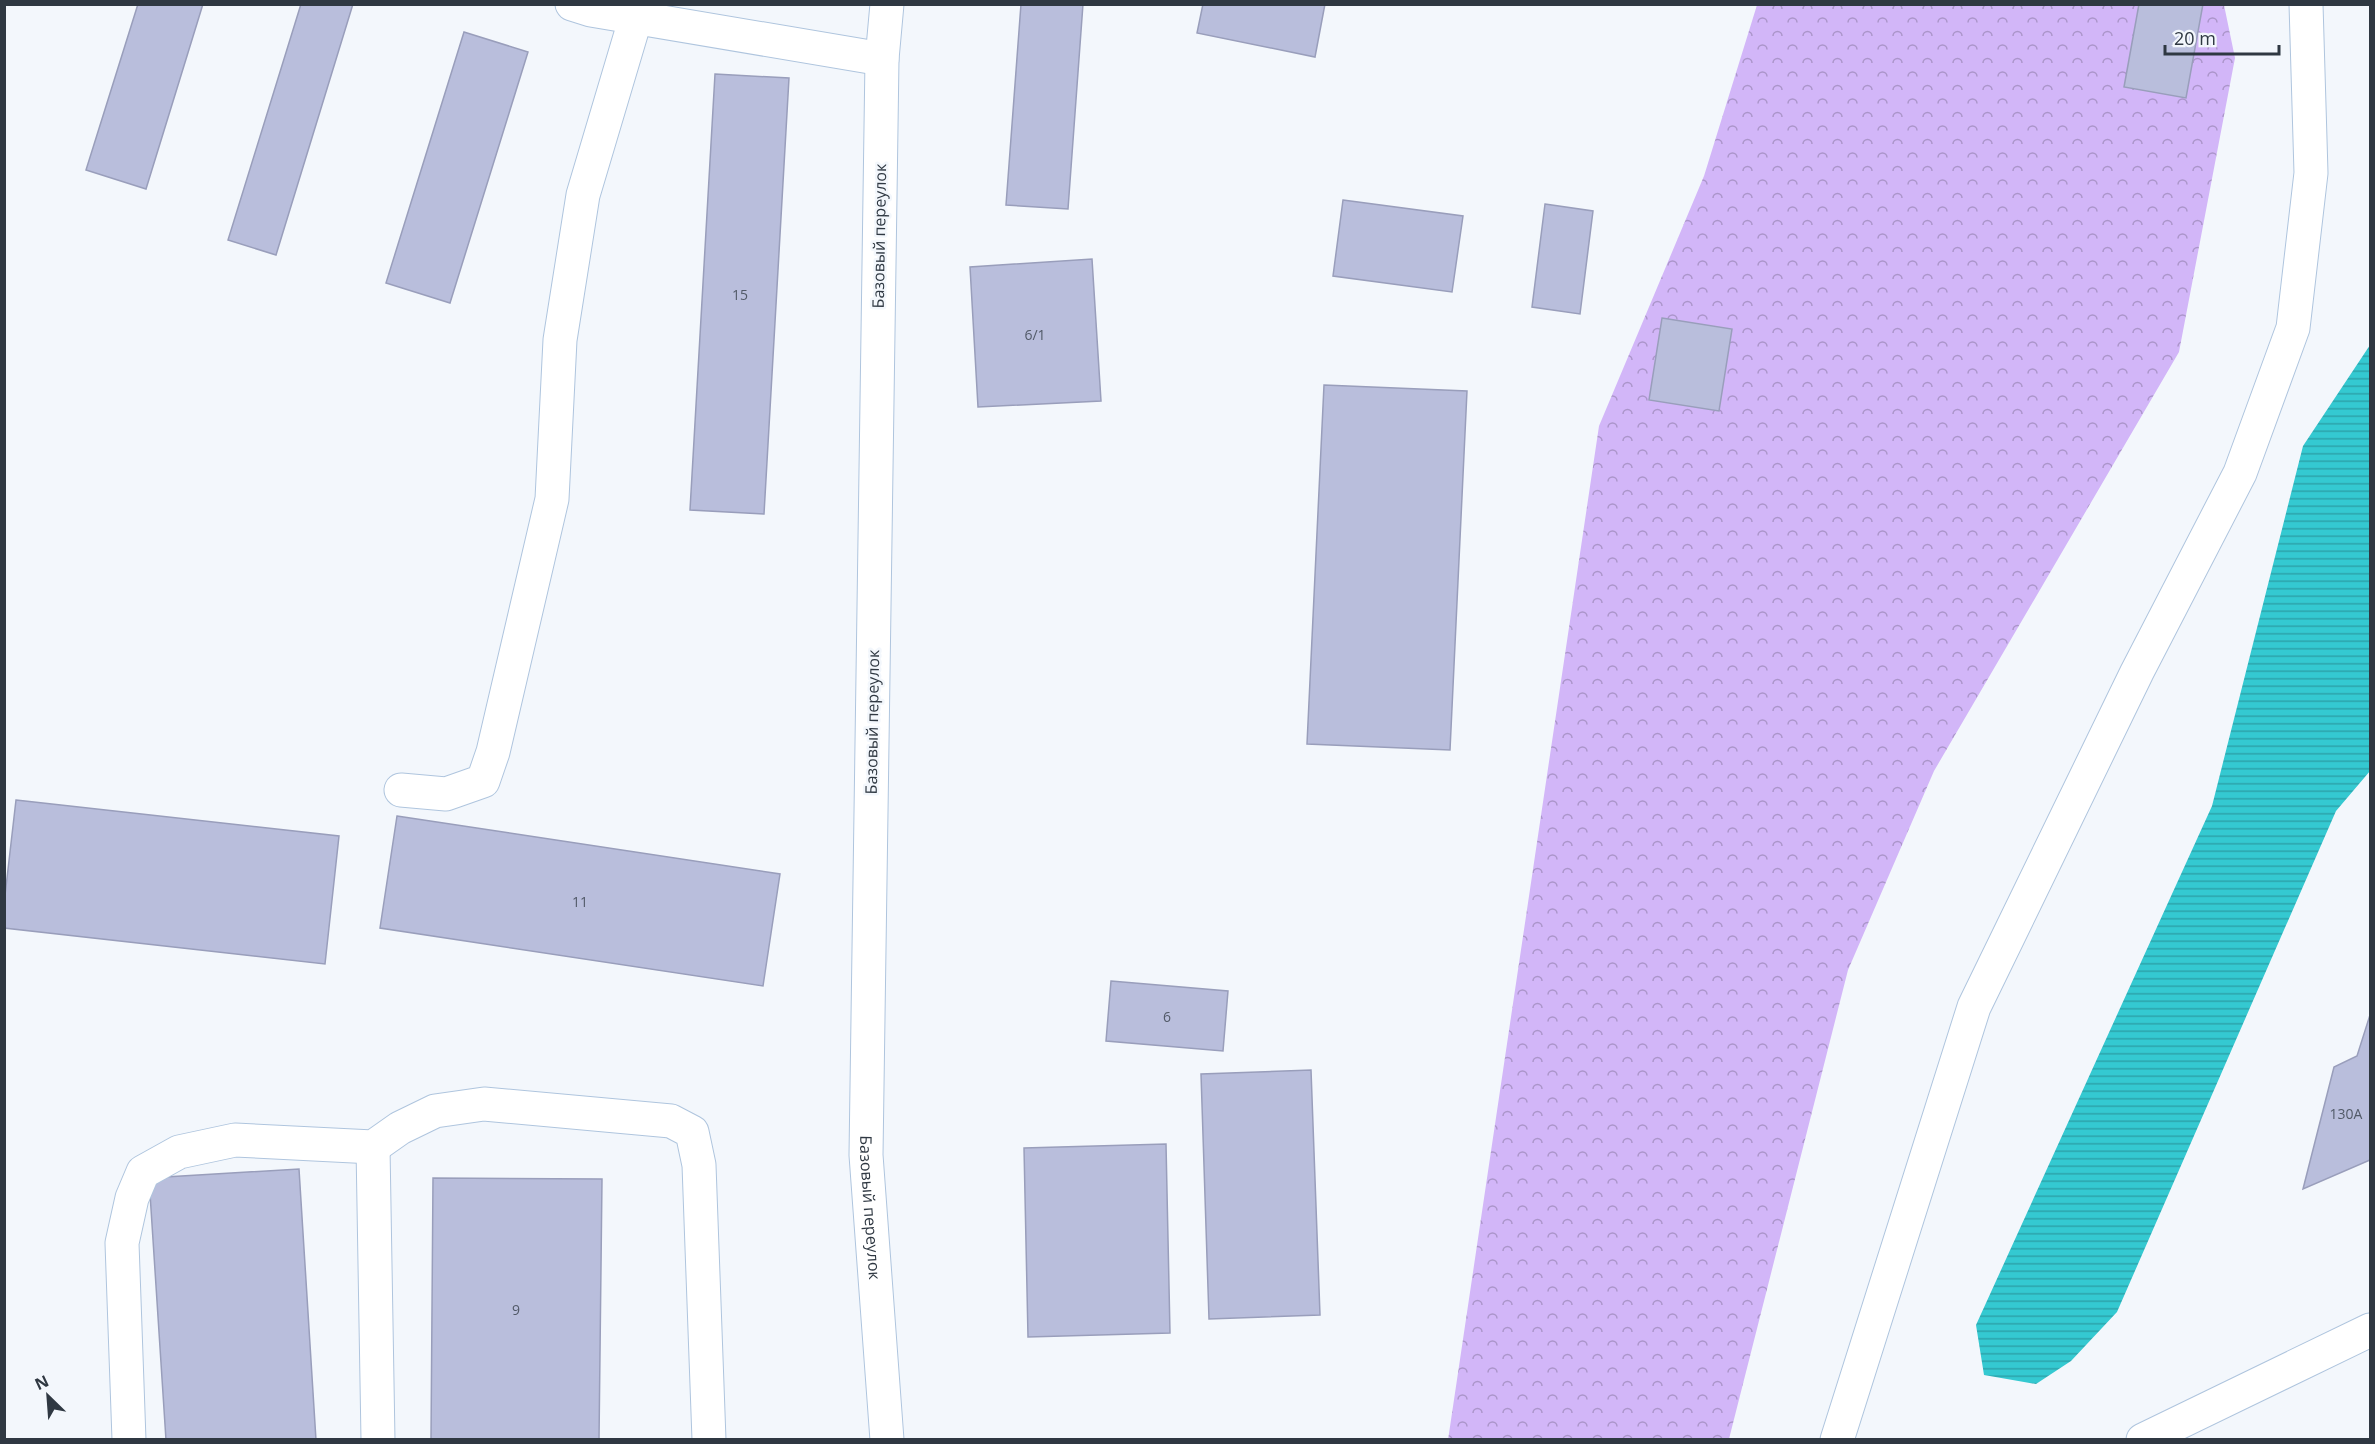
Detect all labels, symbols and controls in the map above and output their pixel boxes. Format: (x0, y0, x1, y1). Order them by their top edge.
scale bar (2165, 18, 2279, 56)
text: 20 m (2174, 26, 2216, 50)
street label: Базовый переулок (867, 163, 891, 308)
house number: 15 (732, 285, 748, 304)
house number: 6/1 (1024, 325, 1046, 344)
street label: Базовый переулок (860, 649, 884, 794)
house number: 11 (572, 892, 588, 911)
house number: 6 (1163, 1007, 1171, 1026)
house number: 130А (2330, 1104, 2363, 1123)
street label: Базовый переулок (855, 1135, 886, 1281)
house number: 9 (512, 1300, 520, 1319)
north arrow (18, 1366, 78, 1426)
text: N (31, 1370, 52, 1395)

